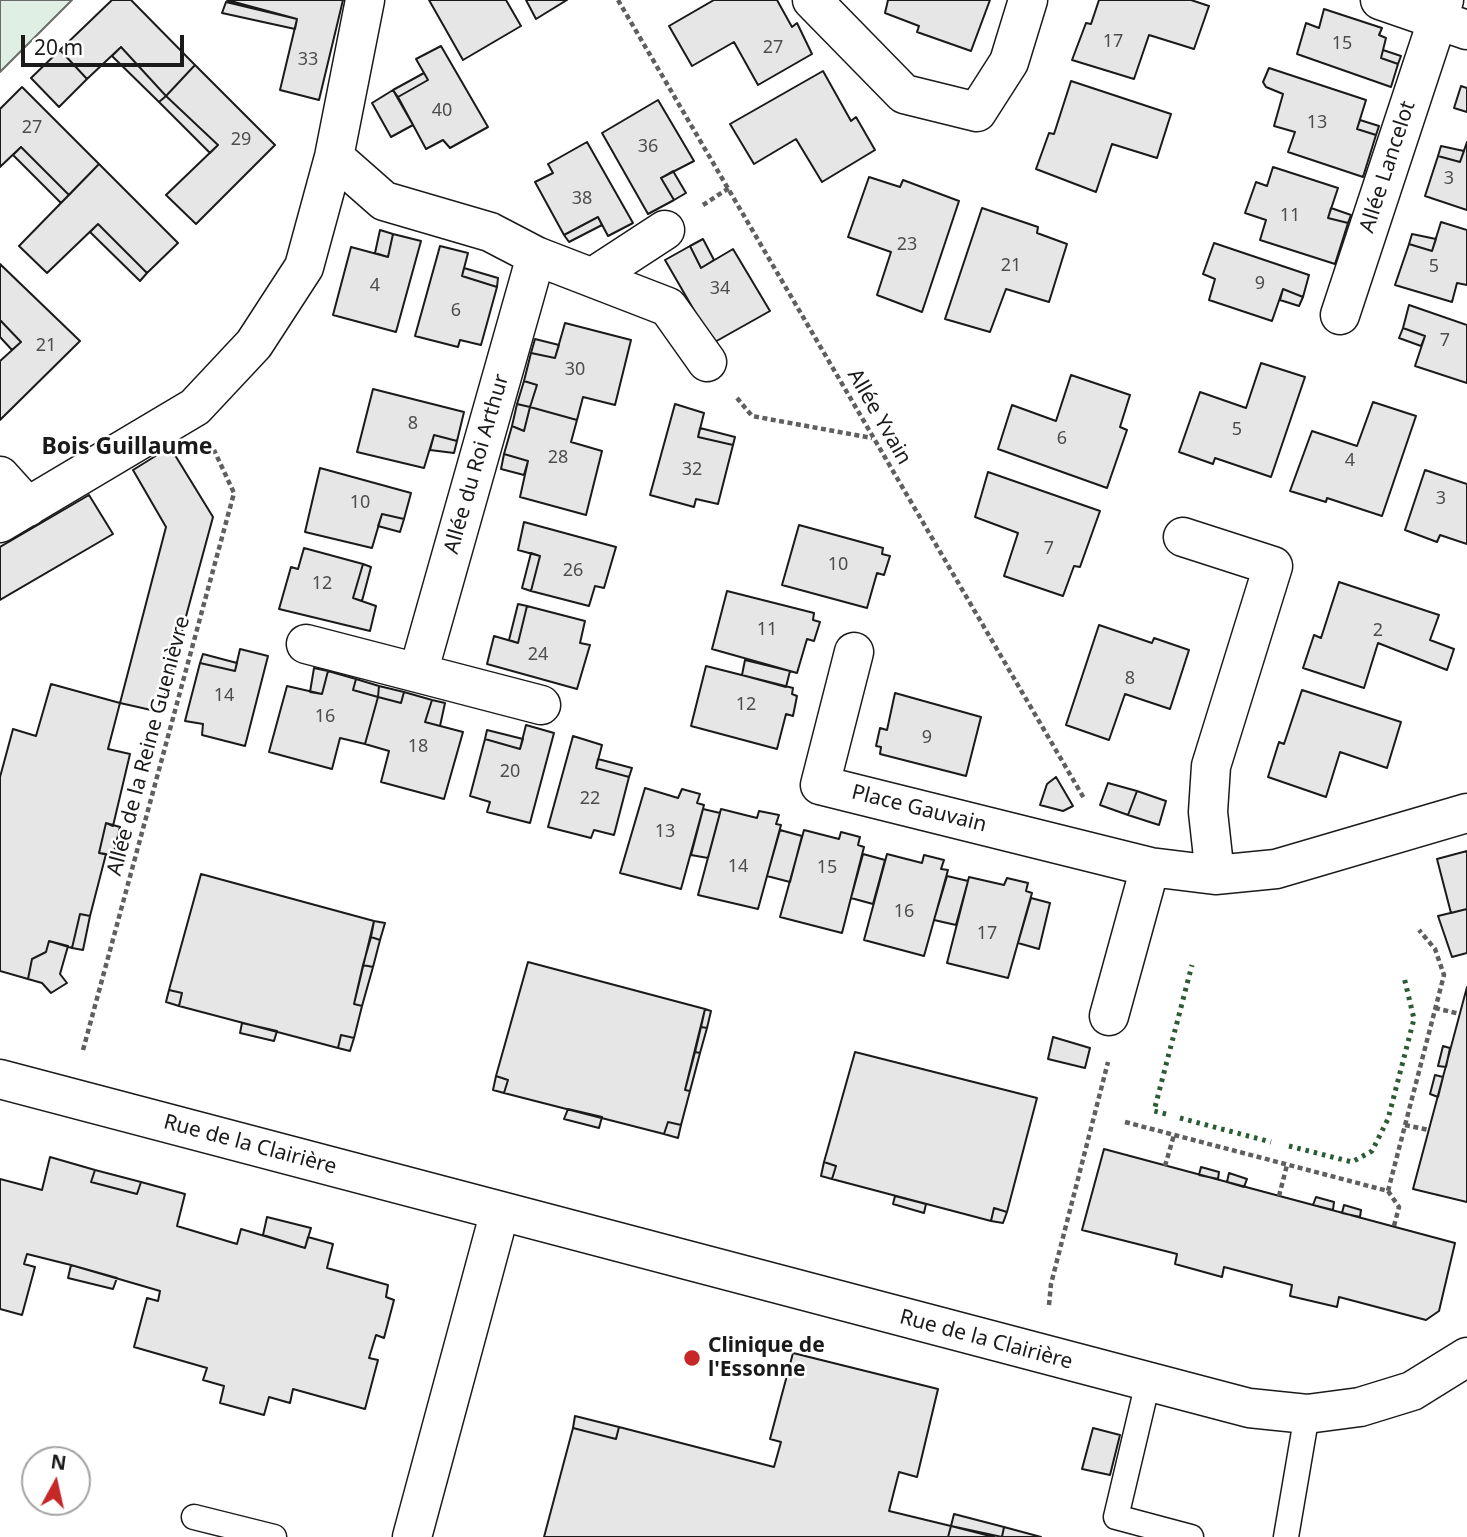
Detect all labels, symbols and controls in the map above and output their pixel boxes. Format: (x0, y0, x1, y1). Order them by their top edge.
scale bar (24, 21, 187, 65)
house number: 17 (1103, 31, 1123, 53)
text: 20 m (34, 33, 83, 61)
house number: 15 (1332, 33, 1352, 55)
house number: 27 (763, 37, 783, 59)
house number: 33 (298, 49, 318, 71)
street label: Allée Lancelot (1355, 98, 1421, 236)
house number: 40 (432, 100, 452, 122)
house number: 13 (1307, 112, 1327, 134)
house number: 27 (22, 117, 42, 139)
house number: 29 (231, 129, 251, 151)
house number: 36 (638, 136, 658, 158)
house number: 3 (1444, 168, 1454, 190)
house number: 38 (572, 188, 592, 210)
house number: 11 (1280, 205, 1300, 227)
house number: 23 (897, 234, 917, 256)
house number: 21 (1001, 255, 1021, 277)
house number: 5 (1429, 256, 1439, 278)
house number: 9 (1255, 273, 1265, 295)
house number: 4 (370, 275, 380, 297)
house number: 34 (710, 278, 730, 300)
house number: 6 (451, 300, 461, 322)
house number: 7 (1440, 330, 1450, 352)
house number: 21 (36, 335, 56, 357)
house number: 30 (565, 359, 585, 381)
street label: Allée Yvain (842, 365, 916, 469)
street label: Allée du Roi Arthur (439, 371, 515, 557)
house number: 8 (408, 413, 418, 435)
house number: 5 (1232, 419, 1242, 441)
house number: 6 (1057, 428, 1067, 450)
district label: Bois Guillaume (41, 433, 213, 461)
house number: 28 (548, 447, 568, 469)
house number: 4 (1345, 450, 1355, 472)
house number: 32 (682, 459, 702, 481)
house number: 3 (1436, 488, 1446, 510)
house number: 10 (350, 492, 370, 514)
house number: 7 (1044, 538, 1054, 560)
house number: 10 (828, 554, 848, 576)
house number: 26 (563, 560, 583, 582)
house number: 12 (312, 573, 332, 595)
street label: Allée de la Reine Guenièvre (102, 614, 196, 878)
house number: 11 (757, 619, 777, 641)
house number: 2 (1373, 620, 1383, 642)
house number: 24 (528, 644, 548, 666)
house number: 8 (1125, 668, 1135, 690)
house number: 14 (214, 685, 234, 707)
house number: 12 (736, 694, 756, 716)
house number: 16 (315, 706, 335, 728)
house number: 9 (922, 727, 932, 749)
house number: 18 (408, 736, 428, 758)
house number: 20 (500, 761, 520, 783)
street label: Place Gauvain (849, 780, 989, 838)
house number: 22 (580, 788, 600, 810)
house number: 13 (655, 821, 675, 843)
house number: 14 (728, 856, 748, 878)
house number: 15 (817, 857, 837, 879)
house number: 16 (894, 901, 914, 923)
house number: 17 (977, 923, 997, 945)
street label: Rue de la Clairière (161, 1110, 339, 1180)
street label: Rue de la Clairière (897, 1305, 1075, 1375)
place label: Clinique de l'Essonne (708, 1333, 825, 1383)
marker: Clinique de l'Essonne (682, 1348, 702, 1368)
north arrow (21, 1446, 91, 1516)
text: N (49, 1448, 68, 1476)

